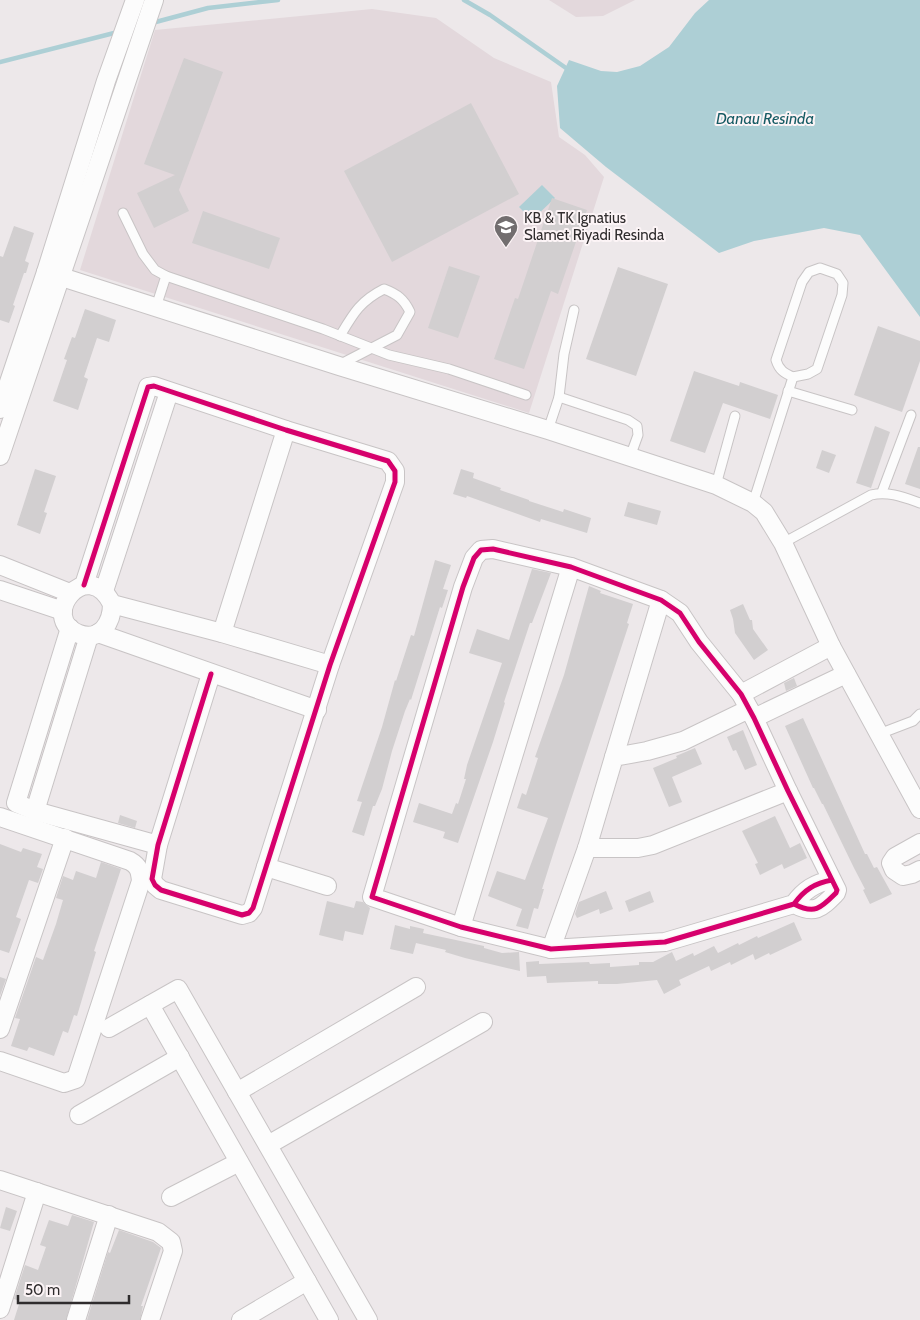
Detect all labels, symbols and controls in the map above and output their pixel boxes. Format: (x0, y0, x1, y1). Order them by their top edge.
water label: Danau Resinda (716, 109, 814, 128)
place label: KB & TK Ignatius Slamet Riyadi Resinda (524, 209, 665, 244)
school or university icon: KB & TK Ignatius Slamet Riyadi Resinda (493, 214, 519, 248)
scale bar (18, 1272, 129, 1304)
text: 50 m (25, 1281, 60, 1299)

